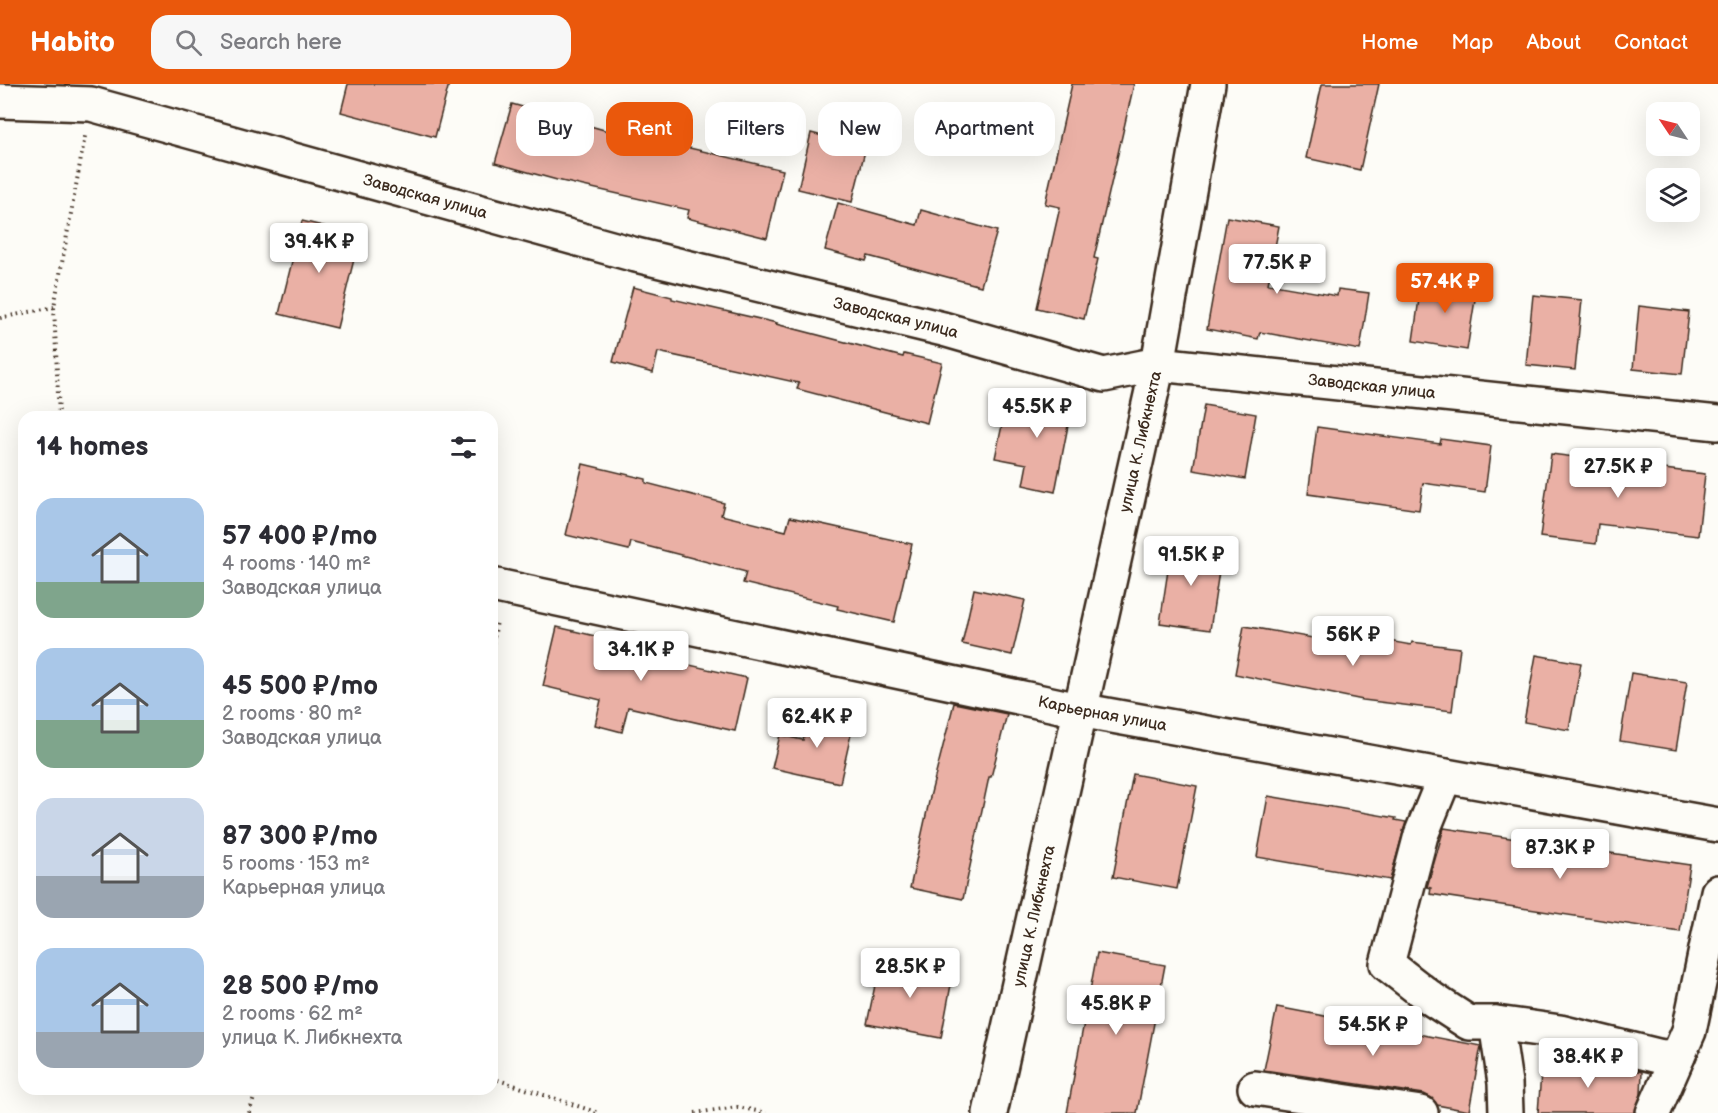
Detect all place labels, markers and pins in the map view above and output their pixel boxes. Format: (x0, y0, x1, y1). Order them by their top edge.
pin: 39.4K ₽ (264, 223, 374, 274)
pin: 77.5K ₽ (1222, 244, 1332, 295)
pin: 57.4K ₽ (1390, 263, 1500, 314)
pin: 45.5K ₽ (982, 388, 1092, 439)
pin: 27.5K ₽ (1563, 448, 1673, 499)
pin: 91.5K ₽ (1136, 536, 1246, 587)
pin: 56K ₽ (1311, 616, 1395, 667)
pin: 34.1K ₽ (586, 631, 696, 682)
pin: 62.4K ₽ (762, 698, 872, 749)
pin: 87.3K ₽ (1505, 829, 1615, 880)
pin: 28.5K ₽ (855, 948, 965, 999)
pin: 45.8K ₽ (1061, 985, 1171, 1036)
pin: 54.5K ₽ (1318, 1006, 1428, 1057)
pin: 38.4K ₽ (1533, 1038, 1643, 1089)

